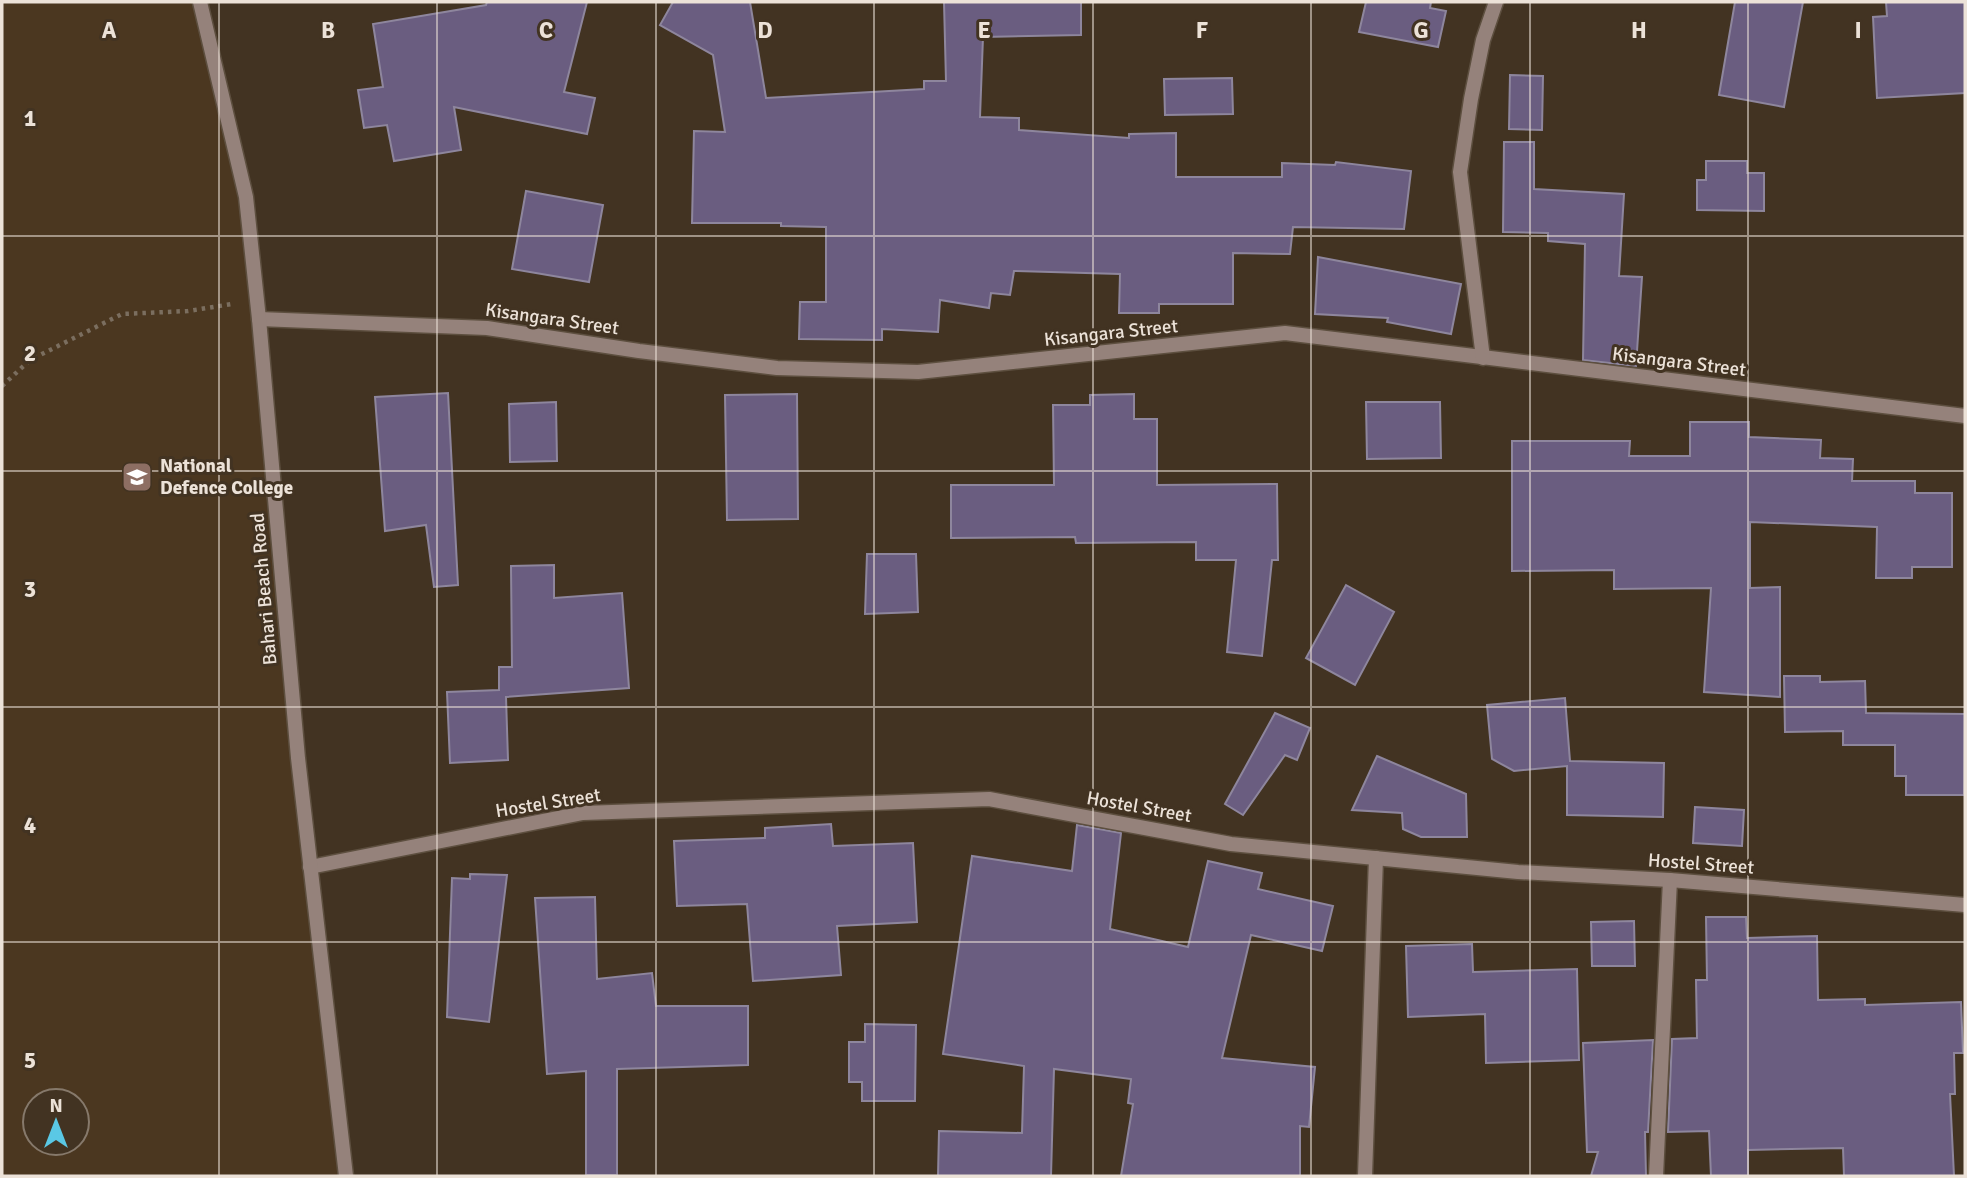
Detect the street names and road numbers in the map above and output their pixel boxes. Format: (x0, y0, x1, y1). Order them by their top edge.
street label: Kisangara Street (484, 298, 621, 340)
street label: Kisangara Street (1043, 314, 1180, 352)
street label: Kisangara Street (1611, 342, 1748, 382)
street label: Bahari Beach Road (245, 512, 283, 666)
street label: Hostel Street (494, 783, 603, 823)
street label: Hostel Street (1085, 786, 1194, 828)
street label: Hostel Street (1647, 848, 1755, 880)

